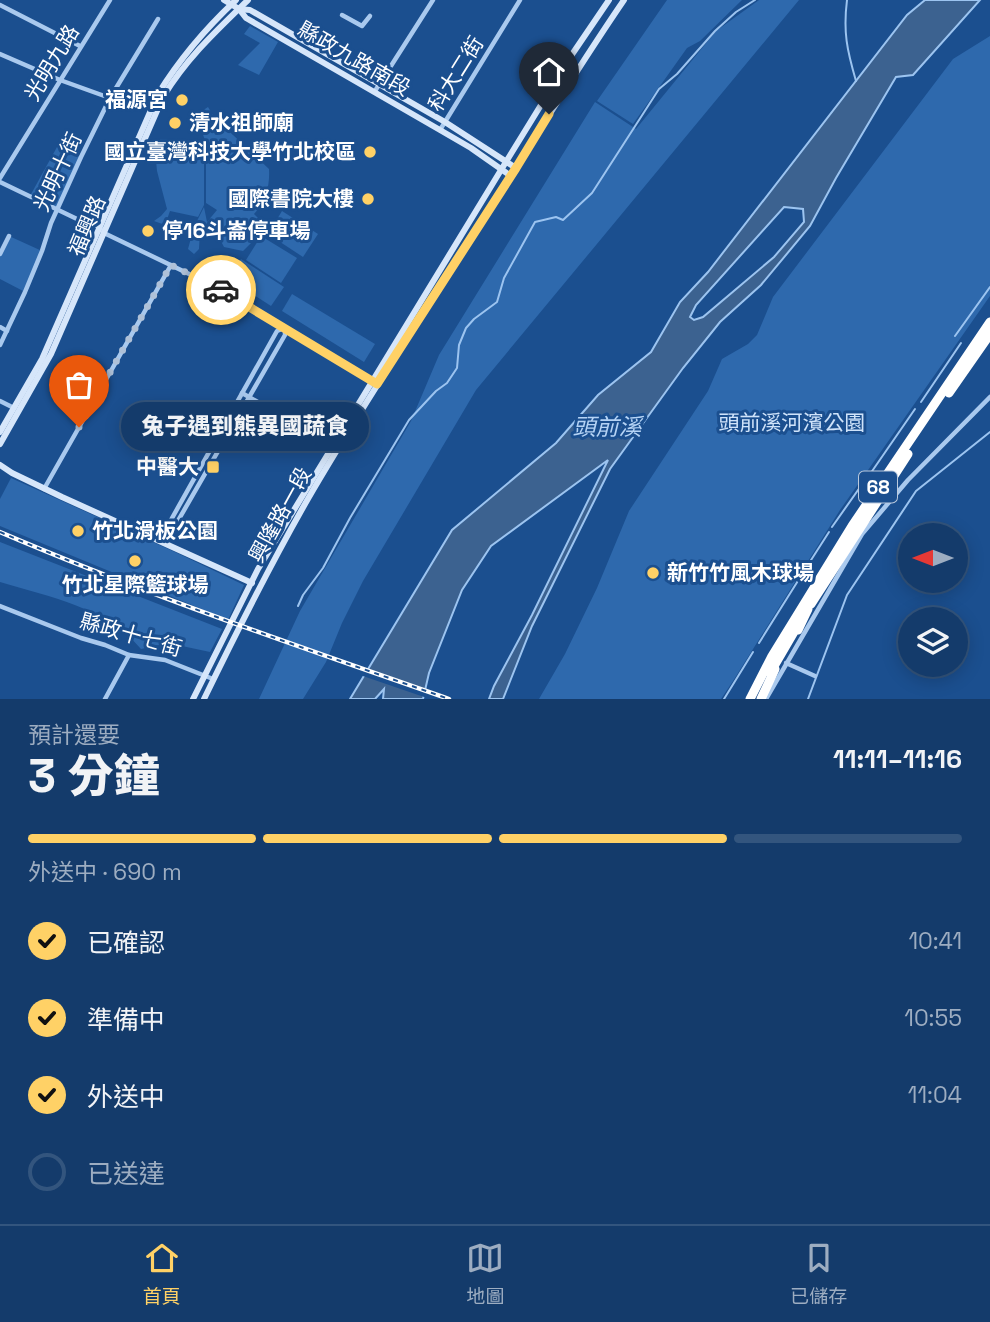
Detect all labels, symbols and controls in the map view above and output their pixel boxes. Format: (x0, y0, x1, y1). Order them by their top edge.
street label: 縣政九路南段 (293, 15, 416, 102)
street label: 光明九路 (18, 20, 85, 106)
street label: 科大二街 (422, 31, 489, 117)
pin (519, 42, 579, 114)
icon: home (530, 53, 568, 91)
place label: 福源宮 (105, 86, 168, 113)
marker: 福源宮 (174, 92, 190, 108)
place label: 清水祖師廟 (189, 109, 294, 136)
marker: 清水祖師廟 (167, 115, 183, 131)
street label: 光明十街 (28, 128, 88, 216)
place label: 國立臺灣科技大學竹北校區 (104, 138, 356, 165)
marker: 國立臺灣科技大學竹北校區 (362, 144, 378, 160)
place label: 國際書院大樓 (228, 185, 354, 212)
marker: 國際書院大樓 (360, 191, 376, 207)
street label: 福興路 (62, 192, 111, 260)
place label: 停16斗崙停車場 (162, 217, 310, 244)
marker: 停16斗崙停車場 (140, 223, 156, 239)
courier (186, 255, 256, 325)
icon: car (202, 271, 240, 309)
pin (49, 355, 109, 427)
icon: bag (60, 366, 98, 404)
callout: 兔子遇到熊異國蔬食 (121, 402, 370, 452)
park label: 頭前溪河濱公園 (719, 409, 866, 436)
text: 兔子遇到熊異國蔬食 (142, 411, 349, 441)
water label: 頭前溪 (573, 412, 645, 442)
place label: 中醫大 (136, 453, 199, 480)
marker: 中醫大 (205, 459, 221, 475)
street label: 興隆路一段 (242, 462, 317, 567)
road number: 68 (859, 472, 897, 502)
place label: 竹北滑板公園 (92, 517, 218, 544)
marker: 竹北滑板公園 (70, 523, 86, 539)
north arrow (898, 523, 968, 593)
map controls (898, 523, 968, 677)
marker: 竹北星際籃球場 (127, 553, 143, 569)
place label: 新竹竹風木球場 (667, 559, 814, 586)
marker: 新竹竹風木球場 (645, 565, 661, 581)
place label: 竹北星際籃球場 (62, 571, 209, 598)
street label: 縣政十七街 (77, 607, 185, 662)
button: layers (898, 607, 968, 677)
text: 預計還要 (28, 720, 120, 750)
text: 11:11–11:16 (833, 742, 962, 776)
text: 3 分鐘 (28, 747, 160, 805)
text: 外送中 · 690 m (28, 857, 182, 887)
icon: check (28, 922, 66, 960)
text: 已確認 (87, 926, 165, 960)
text: 10:41 (908, 926, 962, 956)
icon: check (28, 999, 66, 1037)
text: 準備中 (87, 1003, 165, 1037)
text: 10:55 (904, 1003, 962, 1033)
icon: check (28, 1076, 66, 1114)
text: 外送中 (87, 1080, 165, 1114)
text: 11:04 (908, 1080, 962, 1110)
text: 已送達 (87, 1157, 165, 1191)
tab: 首頁 (143, 1239, 181, 1309)
tab: 地圖 (466, 1239, 504, 1309)
tab: 已儲存 (790, 1239, 847, 1309)

